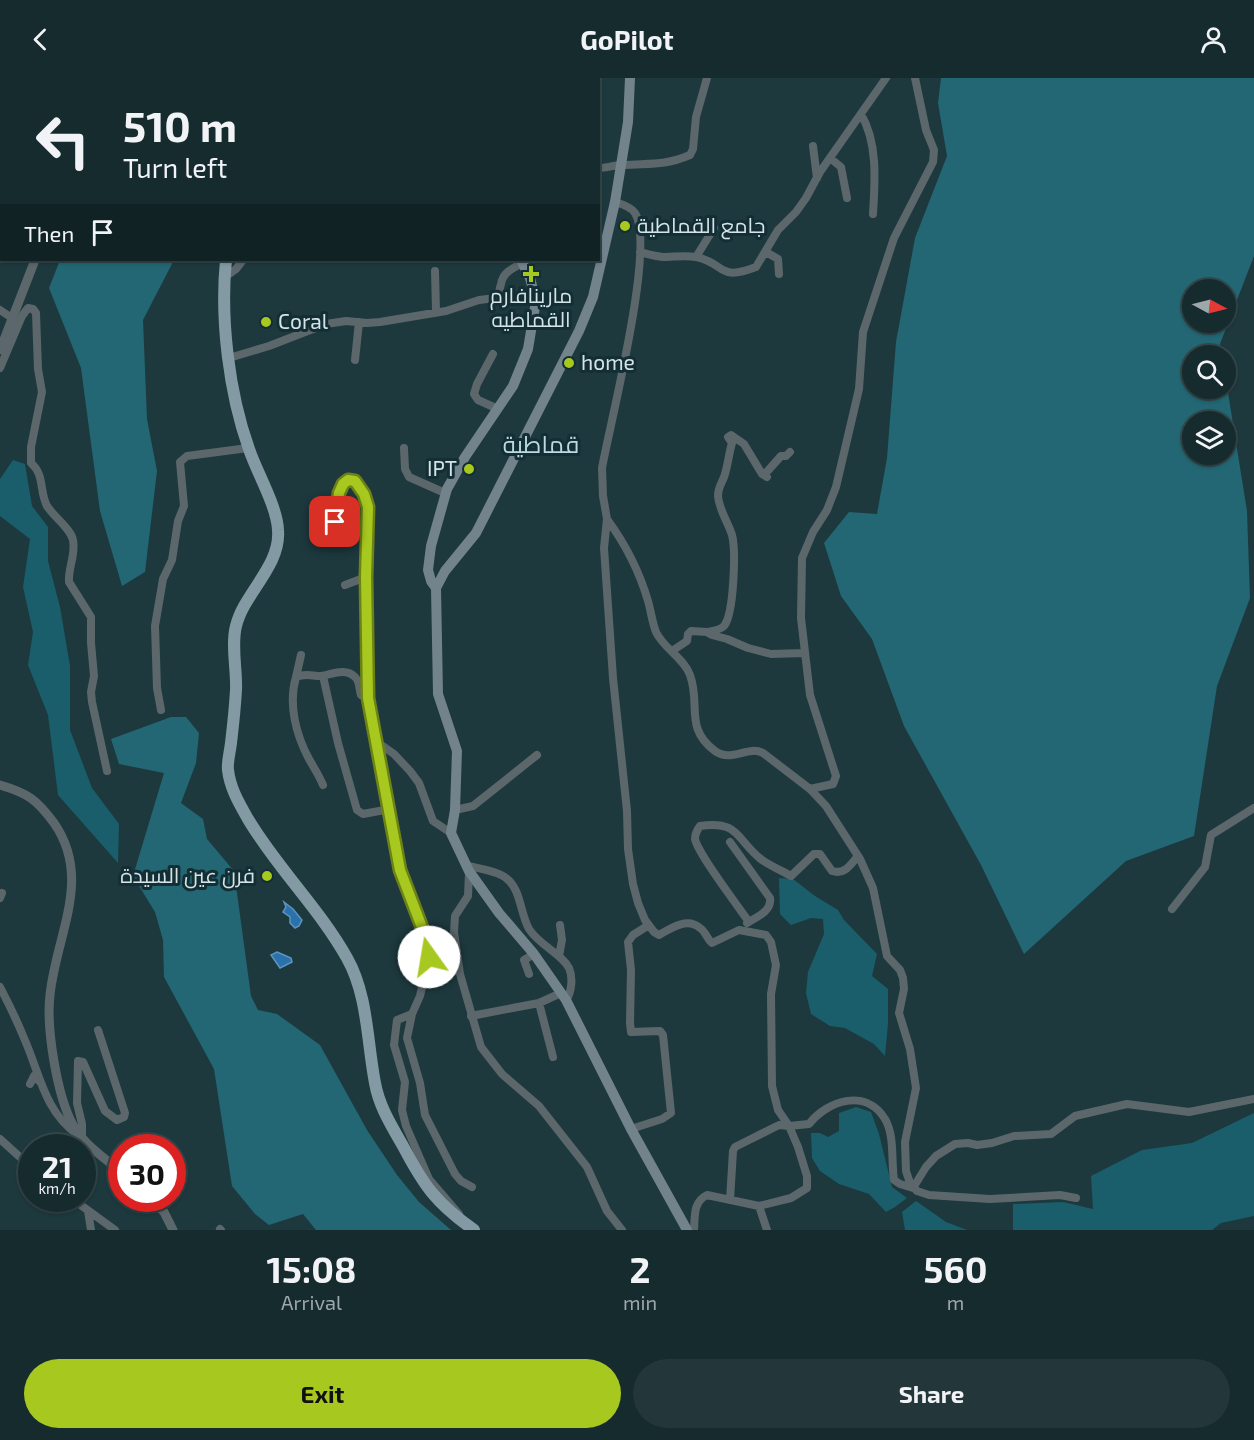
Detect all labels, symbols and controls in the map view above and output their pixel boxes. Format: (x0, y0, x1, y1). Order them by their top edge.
icon: back (24, 23, 57, 56)
text: GoPilot (580, 23, 674, 55)
icon: person (1197, 23, 1230, 56)
text: 510 m (123, 100, 237, 150)
icon: left (24, 102, 102, 180)
text: Turn left (123, 151, 227, 183)
place label: جامع القماطية (637, 212, 765, 240)
icon: arrive (86, 216, 119, 249)
marker: جامع القماطية (618, 219, 632, 233)
text: Then (24, 220, 74, 246)
marker: مارينافارم القماطيه (524, 267, 538, 281)
north arrow (1182, 279, 1236, 333)
map controls (1182, 279, 1236, 465)
place label: مارينافارم القماطيه (490, 282, 572, 331)
place label: Coral (278, 308, 329, 333)
marker: Coral (259, 315, 273, 329)
button: search (1182, 345, 1236, 399)
place label: home (581, 349, 635, 374)
marker: home (562, 356, 576, 370)
button: layers (1182, 411, 1236, 465)
district label: قماطية (503, 429, 579, 458)
place label: IPT (427, 455, 457, 480)
marker: IPT (462, 462, 476, 476)
pin (309, 496, 360, 547)
icon: arrive (318, 505, 351, 538)
place label: فرن عين السيدة (120, 862, 255, 889)
marker: فرن عين السيدة (260, 869, 274, 883)
position arrow (397, 925, 461, 989)
speed limit sign: 30 (108, 1134, 186, 1212)
text: 21 (42, 1148, 72, 1184)
text: km/h (38, 1179, 76, 1197)
text: 15:08 (267, 1247, 356, 1290)
text: 2 (630, 1247, 650, 1290)
text: 560 (924, 1247, 987, 1290)
text: Arrival (281, 1290, 342, 1314)
text: min (623, 1290, 657, 1314)
text: m (947, 1290, 964, 1314)
button: Exit (24, 1359, 621, 1428)
button: Share (633, 1359, 1230, 1428)

